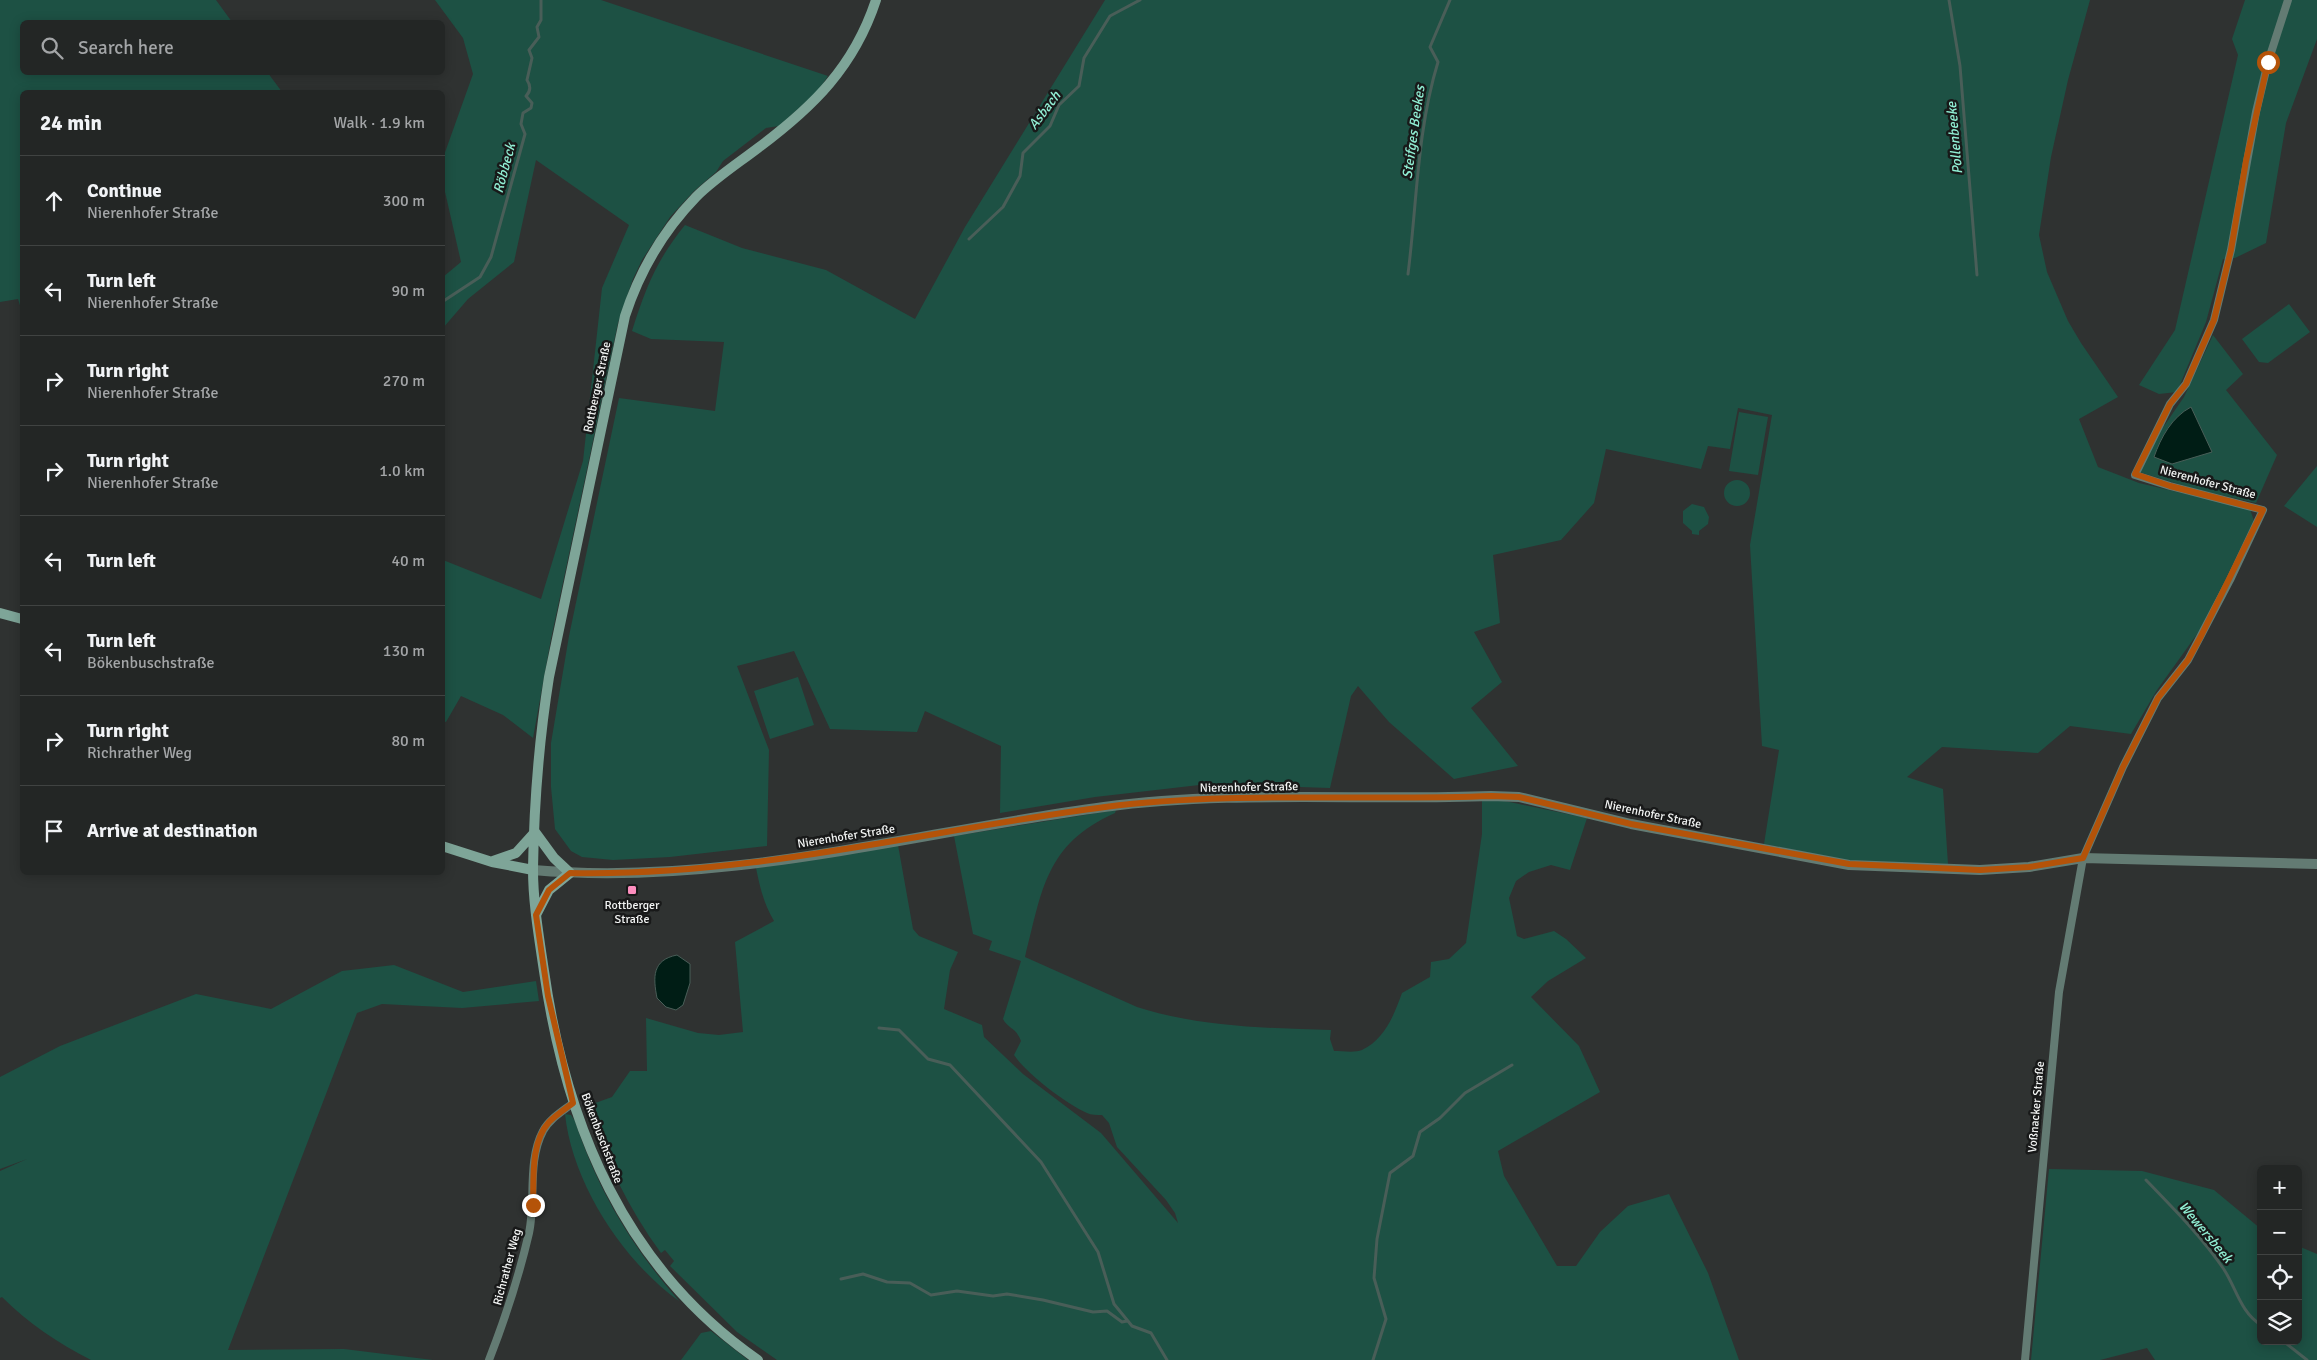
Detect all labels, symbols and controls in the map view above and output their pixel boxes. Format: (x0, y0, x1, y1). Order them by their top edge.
search box (20, 20, 445, 75)
icon: search (38, 34, 66, 62)
text: Search here (78, 36, 174, 60)
route start (2257, 51, 2280, 74)
water label: Steifges Beekes (1399, 83, 1429, 180)
water label: Asbach (1025, 88, 1064, 133)
water label: Pollenbeeke (1943, 100, 1966, 175)
text: 24 min (40, 110, 102, 136)
text: Walk · 1.9 km (333, 113, 425, 133)
water label: Röbbeck (490, 139, 520, 195)
text: Continue (87, 179, 162, 203)
icon: ahead (40, 187, 68, 215)
text: 300 m (383, 191, 425, 211)
text: Nierenhofer Straße (87, 203, 219, 223)
text: Turn left (87, 269, 156, 293)
icon: left (40, 277, 68, 305)
text: 90 m (391, 281, 425, 301)
text: Nierenhofer Straße (87, 293, 219, 313)
street label: Rottberger Straße (581, 340, 614, 434)
text: Turn right (87, 359, 169, 383)
icon: right (40, 367, 68, 395)
text: 270 m (383, 371, 425, 391)
text: Nierenhofer Straße (87, 383, 219, 403)
text: Turn right (87, 449, 169, 473)
icon: right (40, 457, 68, 485)
text: 1.0 km (379, 461, 425, 481)
street label: Nierenhofer Straße (2158, 462, 2257, 502)
text: Nierenhofer Straße (87, 473, 219, 493)
icon: left (40, 547, 68, 575)
text: Turn left (87, 549, 156, 573)
text: 40 m (391, 551, 425, 571)
text: Turn left (87, 629, 156, 653)
icon: left (40, 637, 68, 665)
text: 130 m (383, 641, 425, 661)
text: Bökenbuschstraße (87, 653, 214, 673)
text: Turn right (87, 719, 169, 743)
icon: right (40, 727, 68, 755)
text: 80 m (391, 731, 425, 751)
text: Richrather Weg (87, 743, 192, 763)
street label: Nierenhofer Straße (1200, 779, 1298, 796)
street label: Nierenhofer Straße (1603, 797, 1703, 832)
icon: arrive (40, 817, 68, 845)
text: Arrive at destination (87, 819, 258, 843)
street label: Nierenhofer Straße (796, 821, 896, 852)
marker: Rottberger Straße (626, 884, 638, 896)
place label: Rottberger Straße (605, 898, 660, 927)
street label: Voßnacker Straße (2025, 1061, 2048, 1153)
street label: Bökenbuschstraße (577, 1091, 626, 1185)
map controls (2257, 1165, 2302, 1345)
button: + (2257, 1165, 2302, 1210)
route end (522, 1194, 545, 1217)
water label: Wewersbeek (2175, 1198, 2237, 1268)
button: − (2257, 1210, 2302, 1255)
street label: Richrather Weg (490, 1227, 525, 1307)
button: locate (2257, 1255, 2302, 1300)
button: layers (2257, 1300, 2302, 1345)

